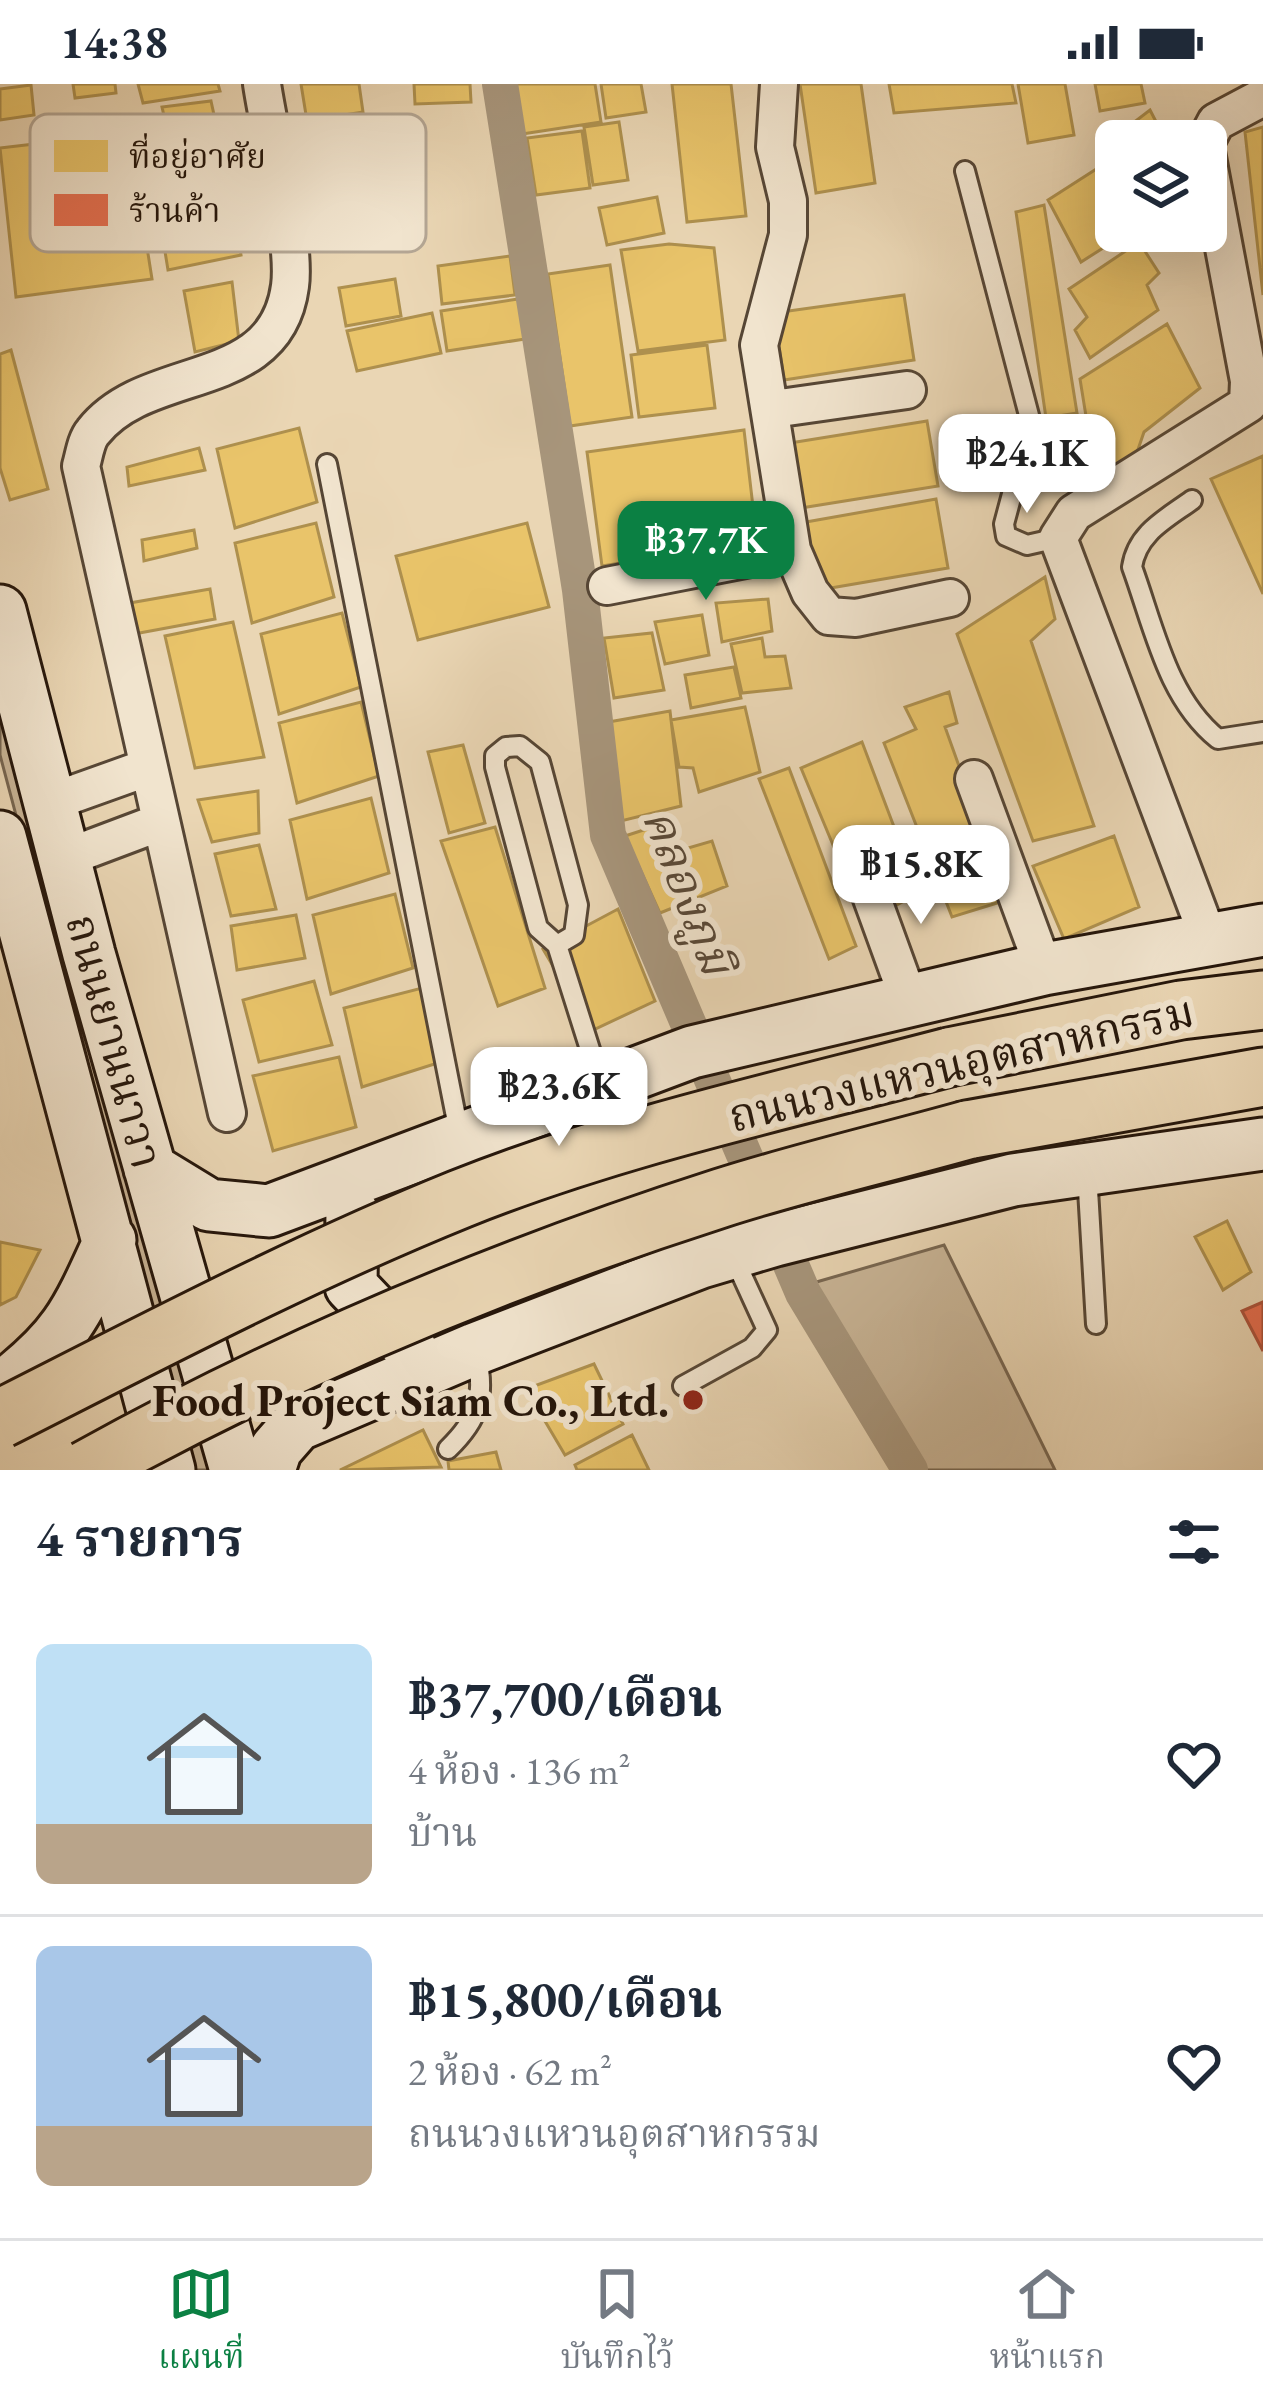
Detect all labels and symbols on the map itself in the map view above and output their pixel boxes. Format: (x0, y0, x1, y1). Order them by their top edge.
legend (30, 114, 426, 252)
text: ที่อยู่อาศัย (129, 133, 266, 179)
text: ร้านค้า (129, 189, 221, 232)
pin: ฿24.1K (929, 414, 1125, 516)
pin: ฿37.7K (608, 501, 804, 603)
water label: คลองภูมิ (628, 799, 750, 987)
pin: ฿15.8K (823, 825, 1019, 927)
street label: ถนนยานนาวา (53, 907, 177, 1175)
street label: ถนนวงแหวนอุตสาหกรรม (723, 981, 1199, 1145)
pin: ฿23.6K (461, 1047, 657, 1149)
place label: Food Project Siam Co., Ltd. (152, 1371, 669, 1430)
marker: Food Project Siam Co., Ltd. (680, 1387, 706, 1413)

